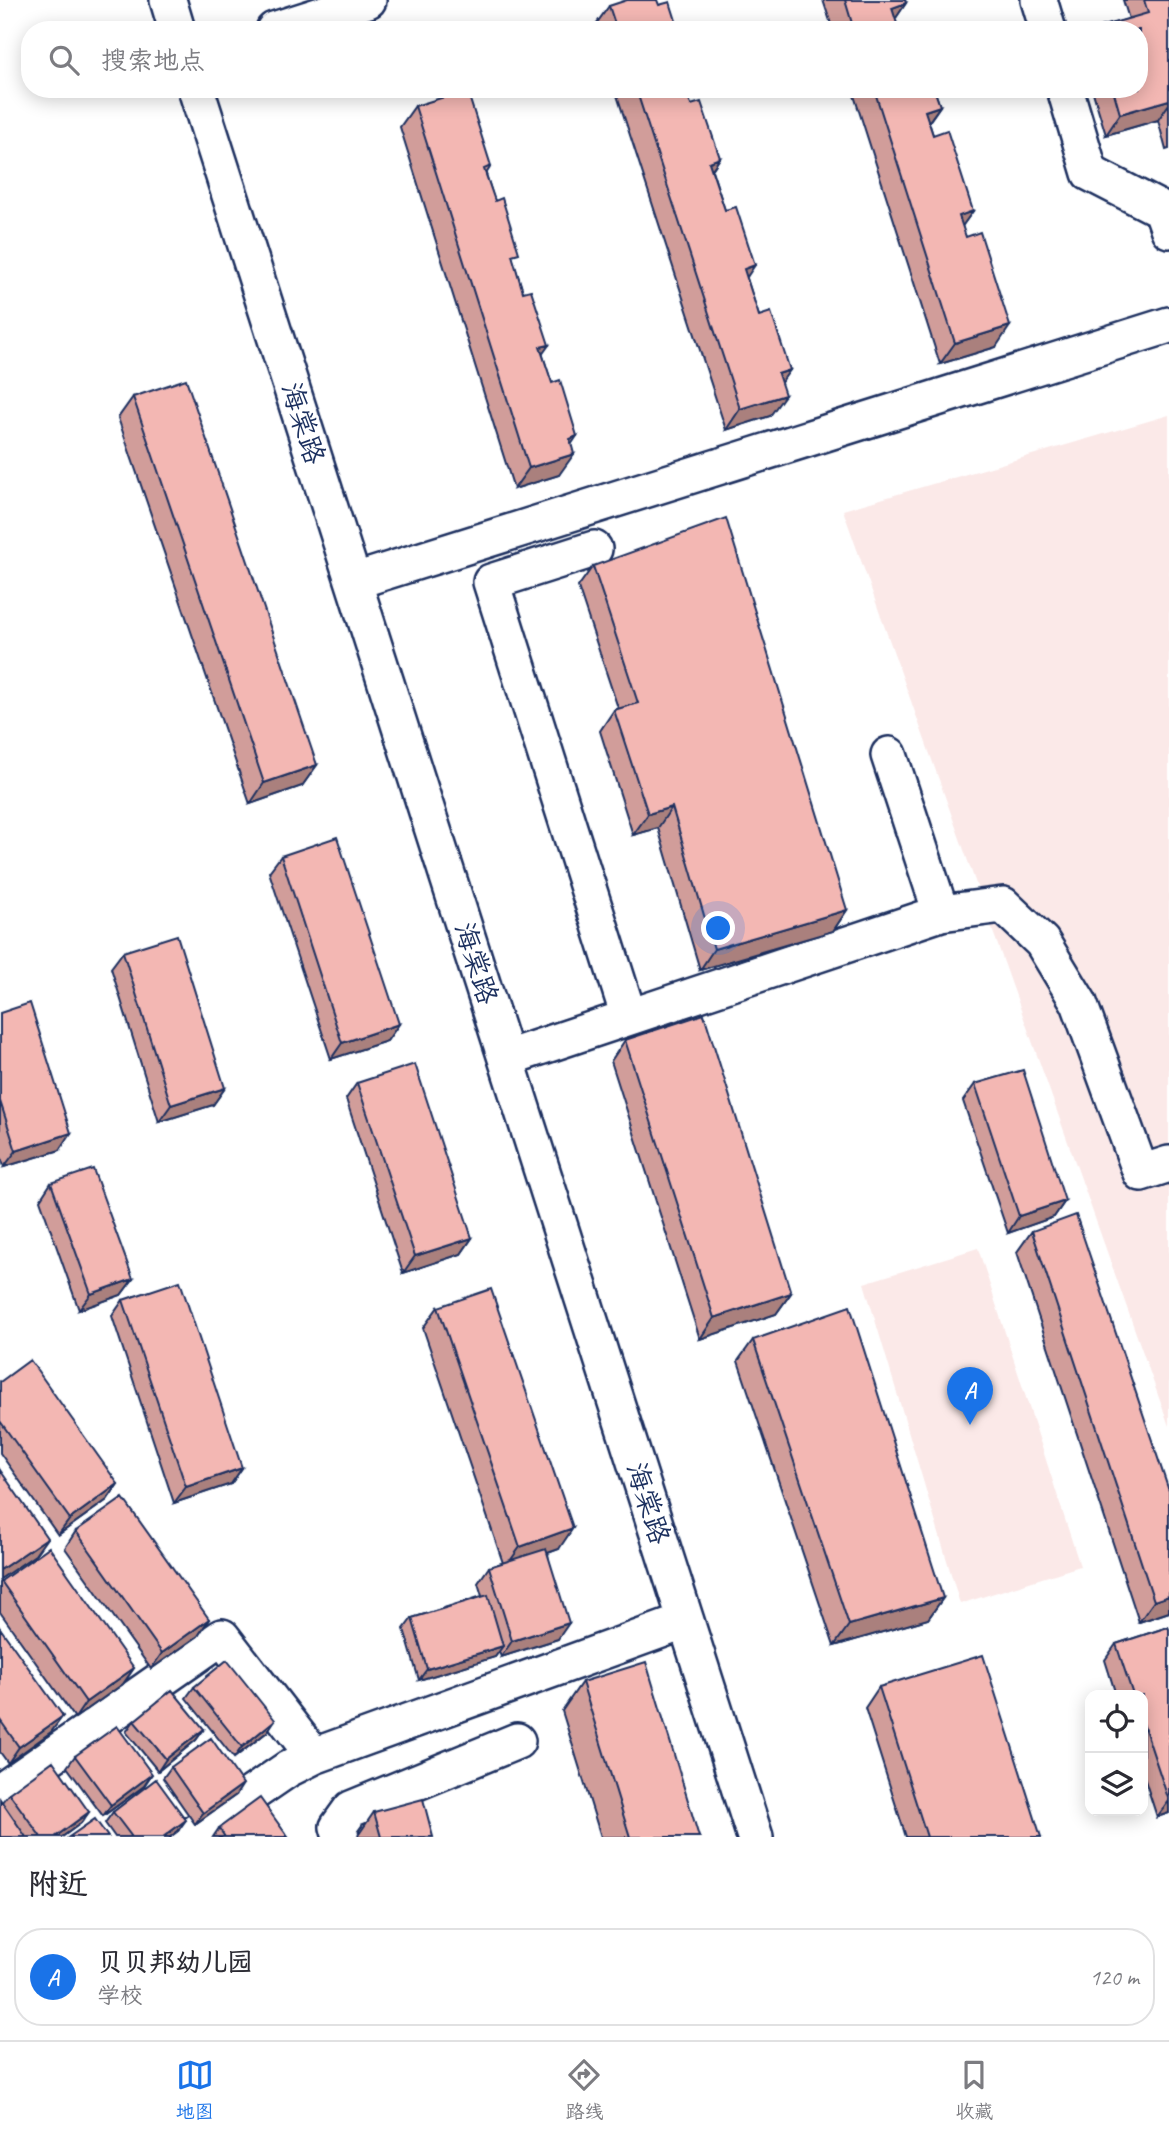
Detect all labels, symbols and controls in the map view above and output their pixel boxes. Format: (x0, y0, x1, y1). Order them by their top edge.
search box (21, 21, 1148, 98)
icon: search (45, 41, 83, 79)
text: 搜索地点 (101, 44, 205, 77)
street label: 海棠路 (274, 378, 333, 469)
your location (701, 911, 735, 945)
street label: 海棠路 (447, 918, 506, 1009)
pin: A (947, 1367, 993, 1425)
street label: 海棠路 (619, 1458, 678, 1549)
map controls (1085, 1690, 1148, 1816)
button: locate (1085, 1690, 1148, 1753)
button: layers (1085, 1753, 1148, 1816)
text: 附近 (28, 1865, 88, 1903)
text: 贝贝邦幼儿园 (97, 1946, 253, 1979)
text: A (47, 1963, 59, 1992)
text: 120 m (1090, 1963, 1139, 1992)
text: 学校 (97, 1981, 143, 2010)
tab: 地图 (176, 2056, 214, 2124)
tab: 路线 (565, 2056, 603, 2124)
tab: 收藏 (955, 2056, 993, 2124)

